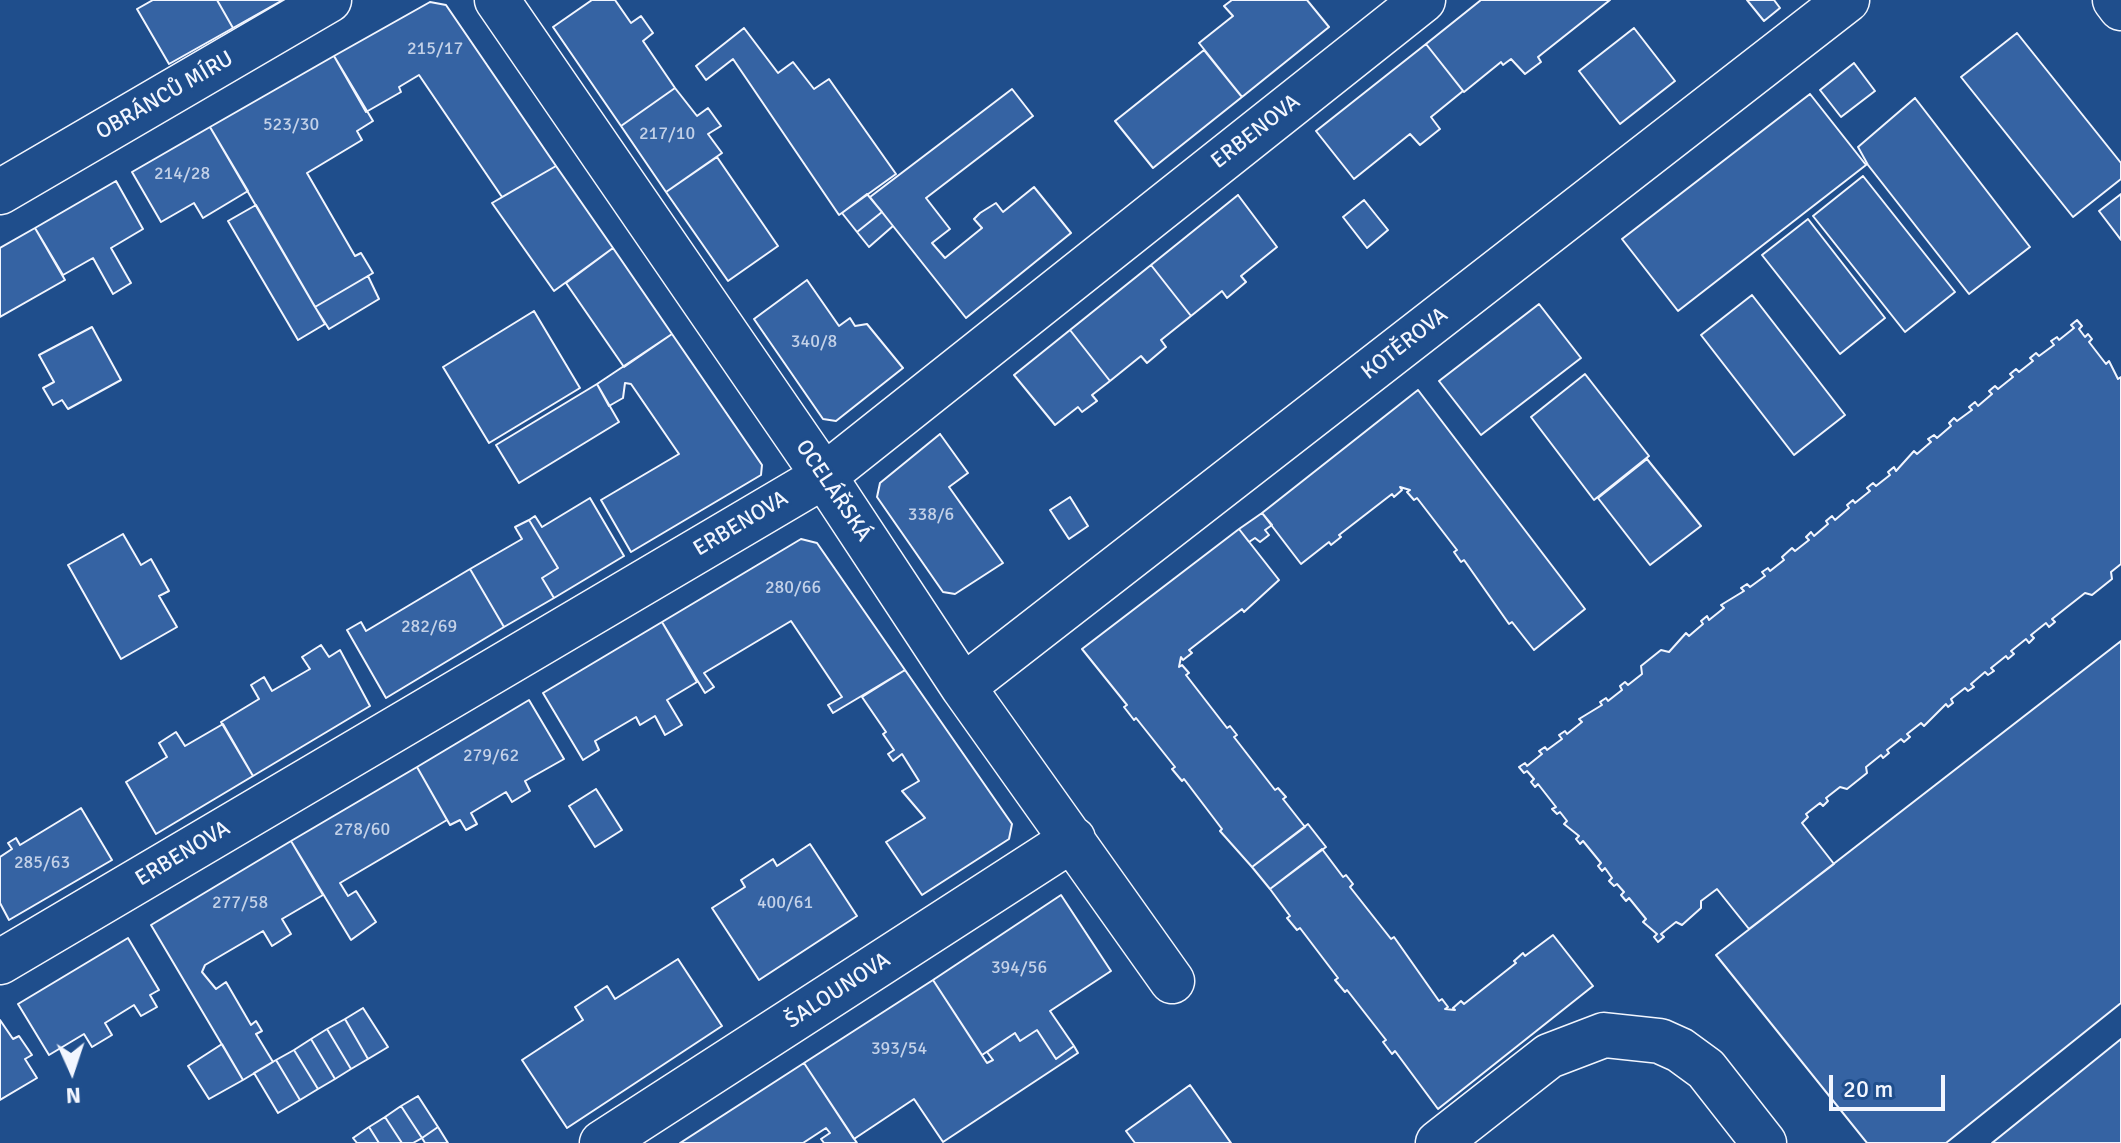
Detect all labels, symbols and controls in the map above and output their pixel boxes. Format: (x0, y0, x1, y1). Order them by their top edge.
house number: 215/17 (407, 38, 463, 60)
street label: OBRÁNCŮ MÍRU (92, 46, 238, 146)
street label: ERBENOVA (1206, 89, 1306, 175)
house number: 523/30 (263, 114, 319, 136)
house number: 217/10 (639, 123, 695, 145)
house number: 214/28 (154, 163, 210, 185)
street label: KOTĚROVA (1357, 302, 1453, 386)
house number: 340/8 (791, 331, 837, 353)
street label: OCELÁŘSKÁ (789, 435, 877, 547)
street label: ERBENOVA (689, 486, 793, 562)
house number: 338/6 (908, 504, 954, 526)
house number: 280/66 (765, 577, 821, 599)
house number: 282/69 (401, 616, 457, 638)
house number: 279/62 (463, 745, 519, 767)
street label: ERBENOVA (131, 816, 235, 892)
house number: 278/60 (334, 819, 390, 841)
house number: 285/63 (14, 852, 70, 874)
house number: 277/58 (212, 892, 268, 914)
house number: 400/61 (757, 892, 813, 914)
street label: ŠALOUNOVA (781, 947, 895, 1035)
house number: 394/56 (991, 957, 1047, 979)
north arrow (32, 1031, 112, 1111)
house number: 393/54 (871, 1038, 927, 1060)
scale bar (1833, 1059, 1949, 1109)
text: 20 m (1843, 1074, 1893, 1104)
text: N (65, 1082, 82, 1109)

